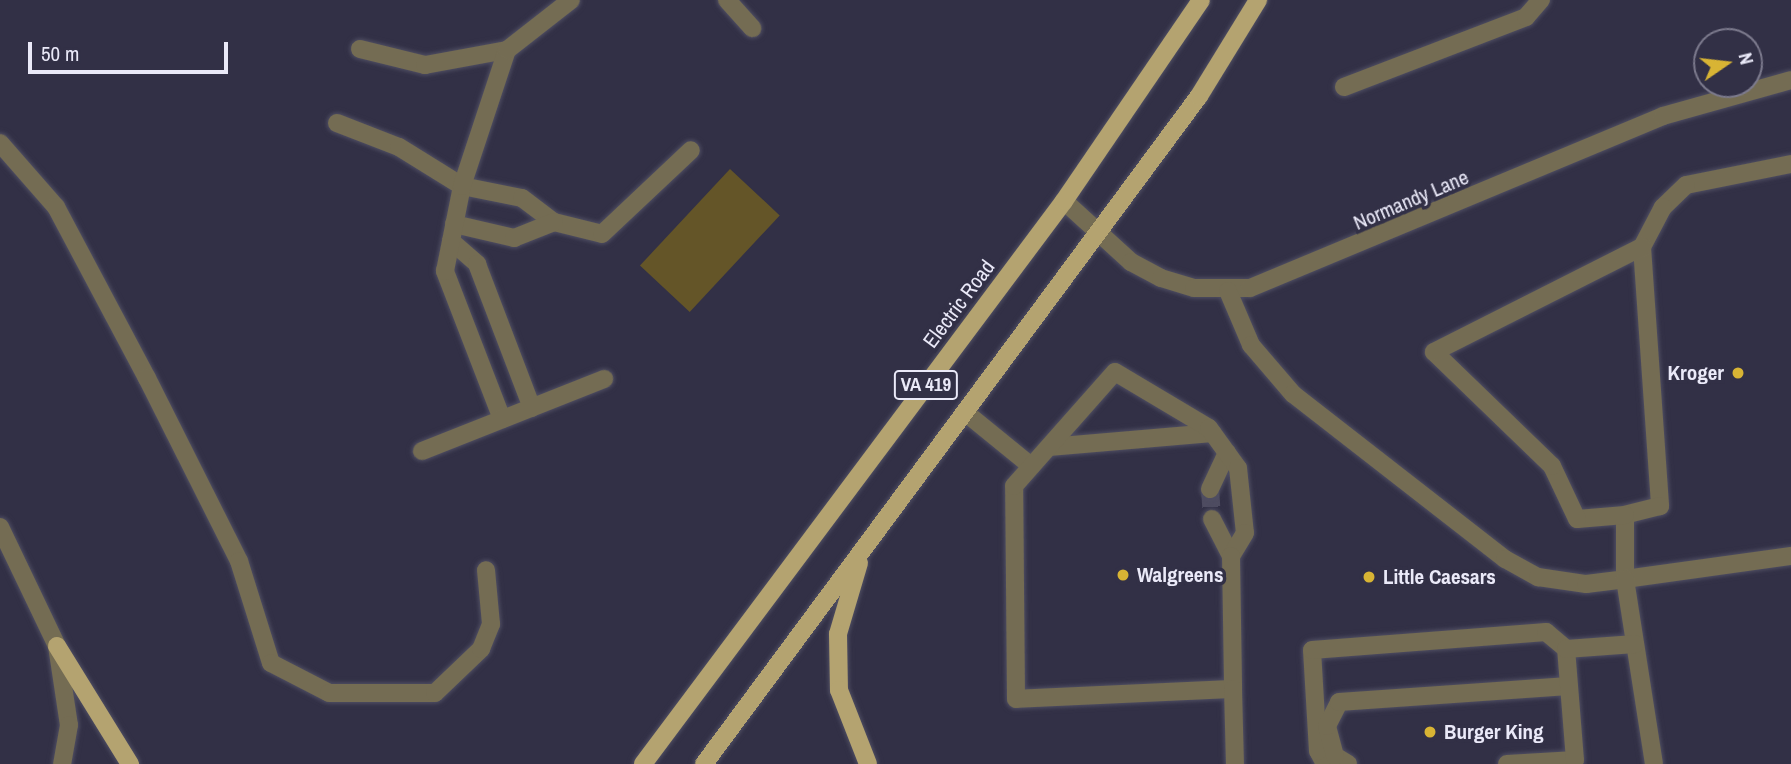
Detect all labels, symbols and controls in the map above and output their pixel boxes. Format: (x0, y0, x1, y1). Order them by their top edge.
scale bar (32, 28, 231, 72)
north arrow (1693, 28, 1763, 98)
text: 50 m (41, 39, 79, 68)
text: N (1732, 50, 1760, 67)
street label: Normandy Lane (1350, 164, 1472, 236)
street label: Electric Road (918, 255, 1000, 353)
place label: Kroger (1668, 360, 1724, 386)
marker: Kroger (1730, 365, 1746, 381)
road number: VA 419 (893, 370, 959, 400)
place label: Walgreens (1137, 562, 1223, 588)
place label: Little Caesars (1383, 564, 1496, 590)
marker: Walgreens (1115, 567, 1131, 583)
marker: Little Caesars (1361, 569, 1377, 585)
place label: Burger King (1444, 719, 1543, 745)
marker: Burger King (1422, 724, 1438, 740)

